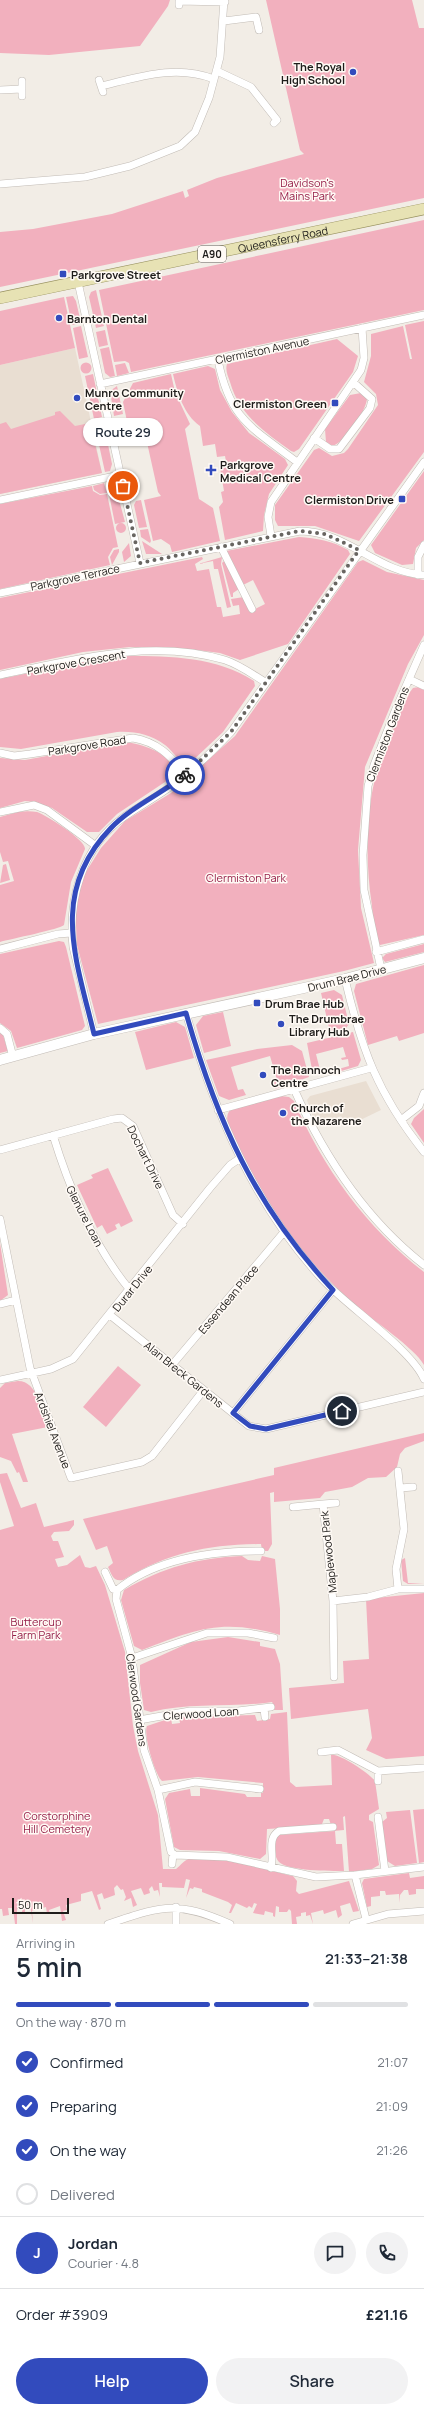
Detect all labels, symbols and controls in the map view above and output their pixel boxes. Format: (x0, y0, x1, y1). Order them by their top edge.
place label: The Royal High School (281, 59, 345, 87)
marker: The Royal High School (348, 67, 358, 77)
park label: Davidson's Mains Park (280, 175, 335, 203)
street label: Queensferry Road (236, 222, 329, 255)
road number: A90 (198, 246, 226, 262)
place label: Parkgrove Street (71, 267, 161, 282)
marker: Parkgrove Street (58, 269, 68, 279)
place label: Barnton Dental (67, 311, 147, 326)
marker: Barnton Dental (54, 313, 64, 323)
street label: Clermiston Avenue (214, 333, 311, 367)
place label: Munro Community Centre (85, 385, 185, 413)
marker: Munro Community Centre (72, 393, 82, 403)
place label: Clermiston Green (233, 396, 327, 411)
marker: Clermiston Green (330, 398, 340, 408)
callout: Route 29 (83, 418, 163, 446)
text: Route 29 (95, 423, 151, 441)
place label: Parkgrove Medical Centre (220, 457, 301, 485)
marker: Parkgrove Medical Centre (205, 464, 217, 476)
pin (106, 469, 140, 503)
icon: bag (112, 475, 134, 497)
place label: Clermiston Drive (305, 492, 394, 507)
marker: Clermiston Drive (397, 494, 407, 504)
street label: Parkgrove Terrace (29, 560, 122, 594)
street label: Parkgrove Crescent (26, 646, 126, 678)
street label: Clermiston Gardens (362, 684, 412, 784)
street label: Parkgrove Road (47, 731, 127, 759)
courier (165, 755, 205, 795)
icon: bike (174, 764, 196, 786)
park label: Clermiston Park (206, 870, 286, 885)
street label: Drum Brae Drive (306, 961, 388, 995)
place label: Drum Brae Hub (265, 996, 344, 1011)
marker: Drum Brae Hub (252, 998, 262, 1008)
place label: The Drumbrae Library Hub (289, 1011, 365, 1039)
marker: The Drumbrae Library Hub (276, 1019, 286, 1029)
place label: The Rannoch Centre (271, 1062, 341, 1090)
marker: The Rannoch Centre (258, 1070, 268, 1080)
place label: Church of the Nazarene (291, 1100, 362, 1128)
marker: Church of the Nazarene (278, 1108, 288, 1118)
street label: Dochart Drive (124, 1123, 168, 1192)
street label: Glenure Loan (63, 1183, 107, 1249)
street label: Durar Drive (109, 1261, 156, 1314)
street label: Essendean Place (195, 1261, 262, 1337)
street label: Alan Breck Gardens (141, 1337, 227, 1411)
street label: Ardshiel Avenue (31, 1389, 75, 1471)
pin (325, 1394, 359, 1428)
icon: home (331, 1400, 353, 1422)
street label: Maplewood Park (316, 1510, 340, 1594)
park label: Buttercup Farm Park (11, 1614, 62, 1642)
street label: Clerwood Gardens (123, 1653, 151, 1748)
street label: Clerwood Loan (163, 1703, 239, 1723)
park label: Corstorphine Hill Cemetery (23, 1808, 91, 1836)
scale bar (12, 1896, 69, 1915)
text: 50 m (18, 1897, 43, 1912)
text: Arriving in (16, 1934, 75, 1952)
text: 21:33–21:38 (325, 1948, 408, 1969)
text: 5 min (16, 1949, 82, 1985)
text: On the way · 870 m (16, 2013, 126, 2031)
icon: check (16, 2051, 38, 2073)
text: Confirmed (50, 2052, 123, 2073)
text: 21:07 (377, 2053, 408, 2071)
icon: check (16, 2095, 38, 2117)
text: Preparing (50, 2096, 117, 2117)
text: 21:09 (376, 2097, 408, 2115)
icon: check (16, 2139, 38, 2161)
text: On the way (50, 2140, 126, 2161)
text: 21:26 (376, 2141, 408, 2159)
text: Delivered (50, 2184, 115, 2205)
button: chat (314, 2232, 356, 2274)
button: phone (366, 2232, 408, 2274)
text: Jordan (68, 2233, 118, 2254)
text: J (33, 2242, 41, 2263)
text: Courier · 4.8 (68, 2254, 139, 2272)
text: Order #3909 (16, 2304, 108, 2325)
text: £21.16 (366, 2304, 408, 2325)
button: Help (16, 2358, 208, 2404)
button: Share (216, 2358, 408, 2404)

